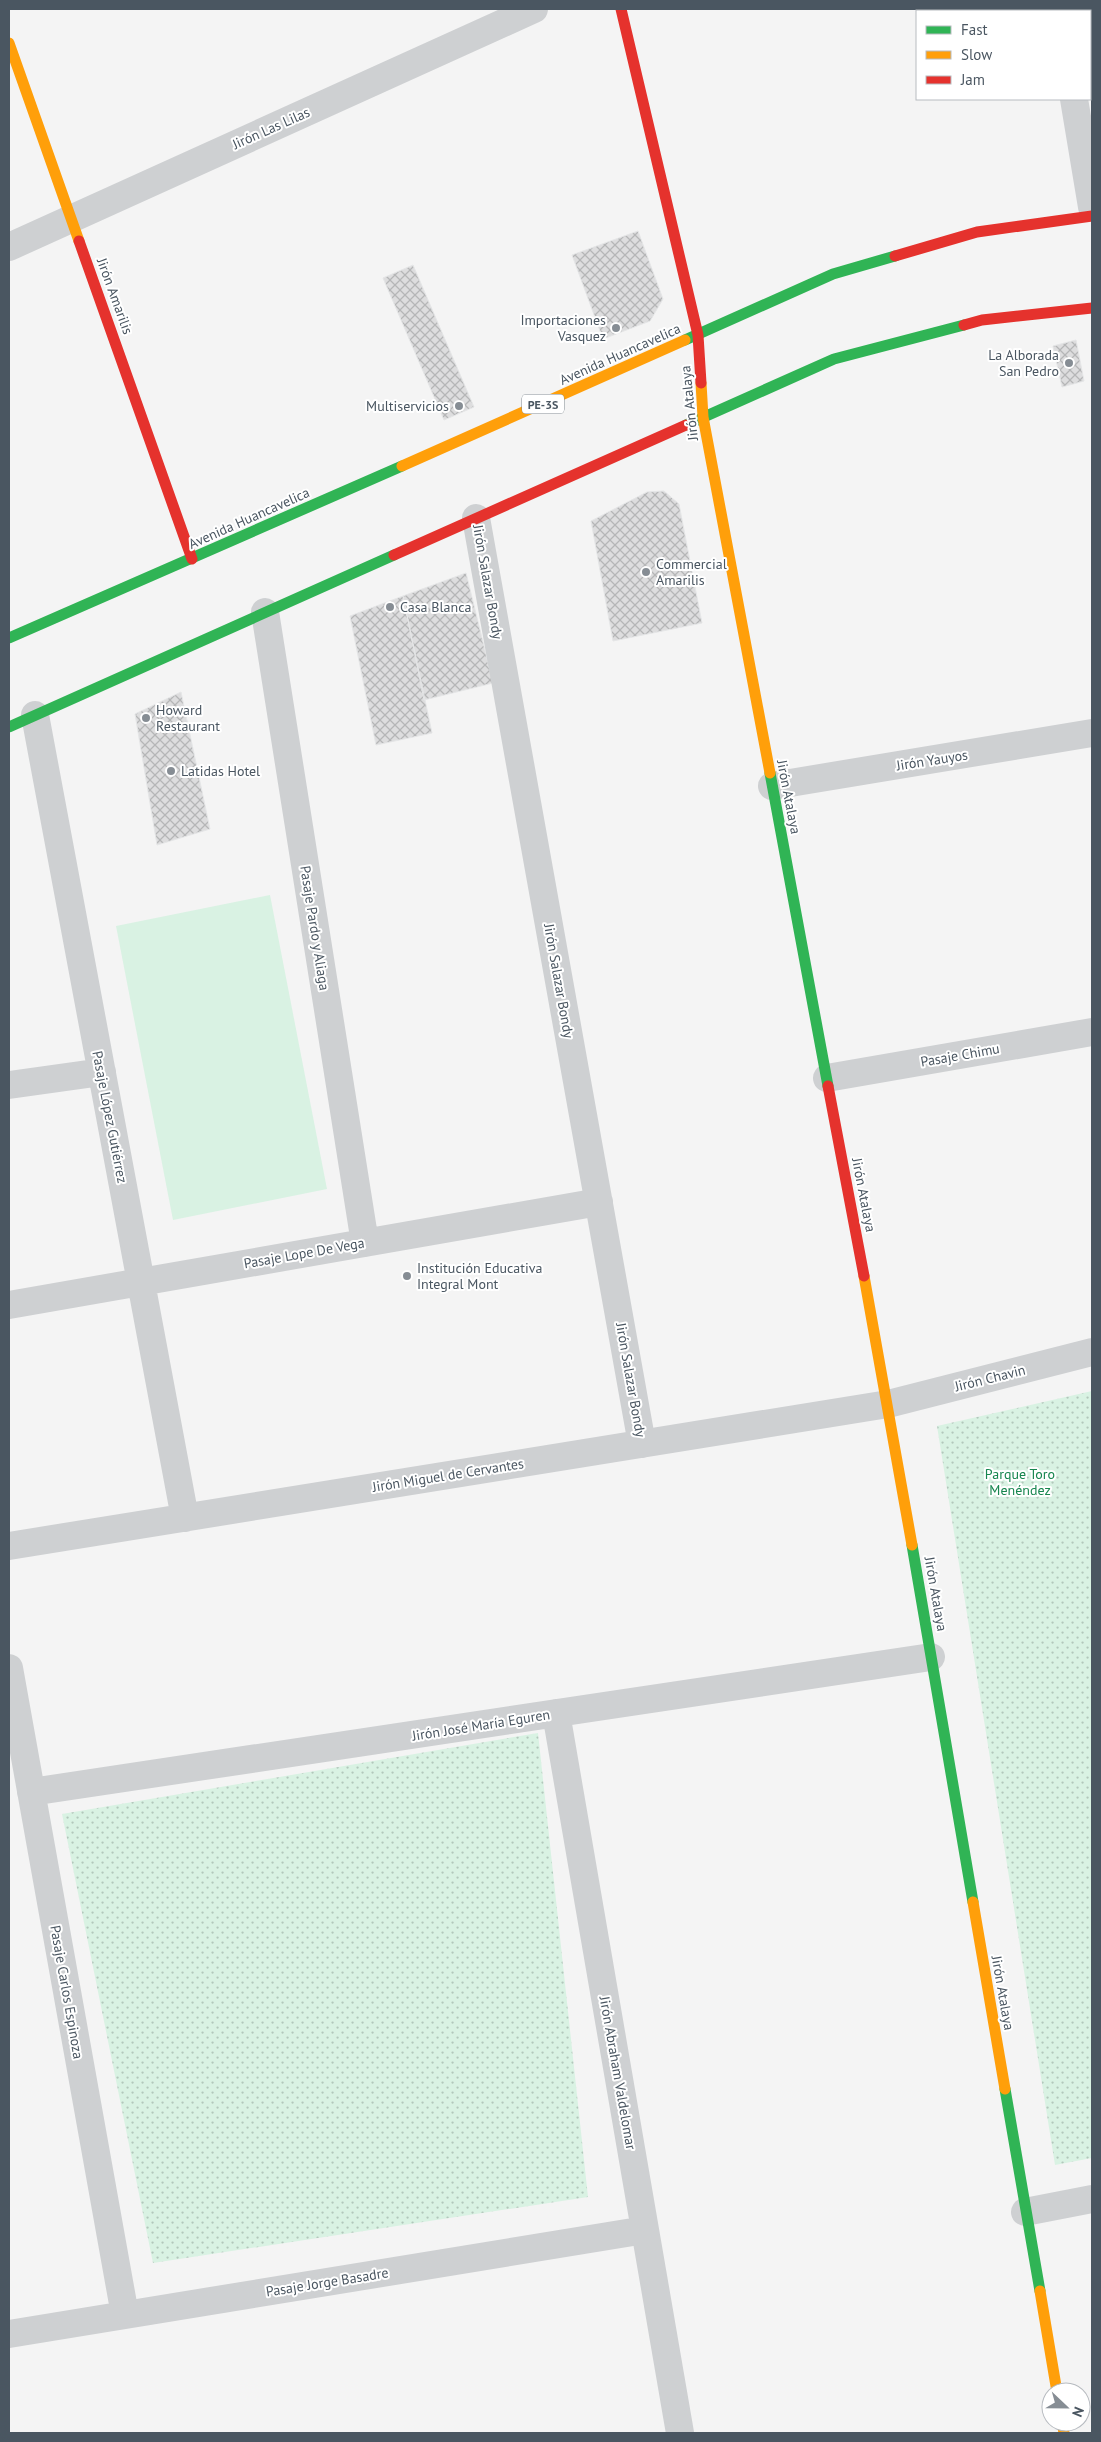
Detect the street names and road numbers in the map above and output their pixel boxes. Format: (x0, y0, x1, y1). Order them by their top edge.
street label: Jirón Las Lilas (229, 103, 313, 153)
street label: Jirón Amarilis (93, 254, 137, 337)
street label: Avenida Huancavelica (557, 319, 683, 389)
street label: Jirón Atalaya (676, 365, 702, 442)
road number: PE-3S (522, 394, 564, 414)
street label: Avenida Huancavelica (186, 483, 312, 553)
street label: Jirón Salazar Bondy (469, 522, 507, 641)
street label: Jirón Yauyos (894, 745, 969, 775)
street label: Jirón Atalaya (773, 757, 805, 836)
street label: Pasaje Pardo y Aliaga (296, 864, 334, 992)
street label: Jirón Salazar Bondy (540, 921, 578, 1040)
street label: Pasaje Chimu (919, 1039, 1001, 1071)
street label: Pasaje López Gutiérrez (88, 1049, 132, 1185)
street label: Jirón Atalaya (848, 1155, 880, 1234)
street label: Pasaje Lope De Vega (242, 1234, 366, 1272)
street label: Jirón Salazar Bondy (612, 1320, 650, 1439)
street label: Jirón Chavin (952, 1361, 1027, 1396)
street label: Jirón Miguel de Cervantes (370, 1454, 525, 1496)
street label: Jirón Atalaya (920, 1554, 951, 1633)
street label: Jirón José María Eguren (410, 1705, 551, 1745)
street label: Pasaje Carlos Espinoza (46, 1924, 88, 2060)
street label: Jirón Atalaya (987, 1953, 1018, 2032)
street label: Jirón Abraham Valdelomar (595, 1994, 640, 2151)
street label: Pasaje Jorge Basadre (264, 2263, 390, 2301)

